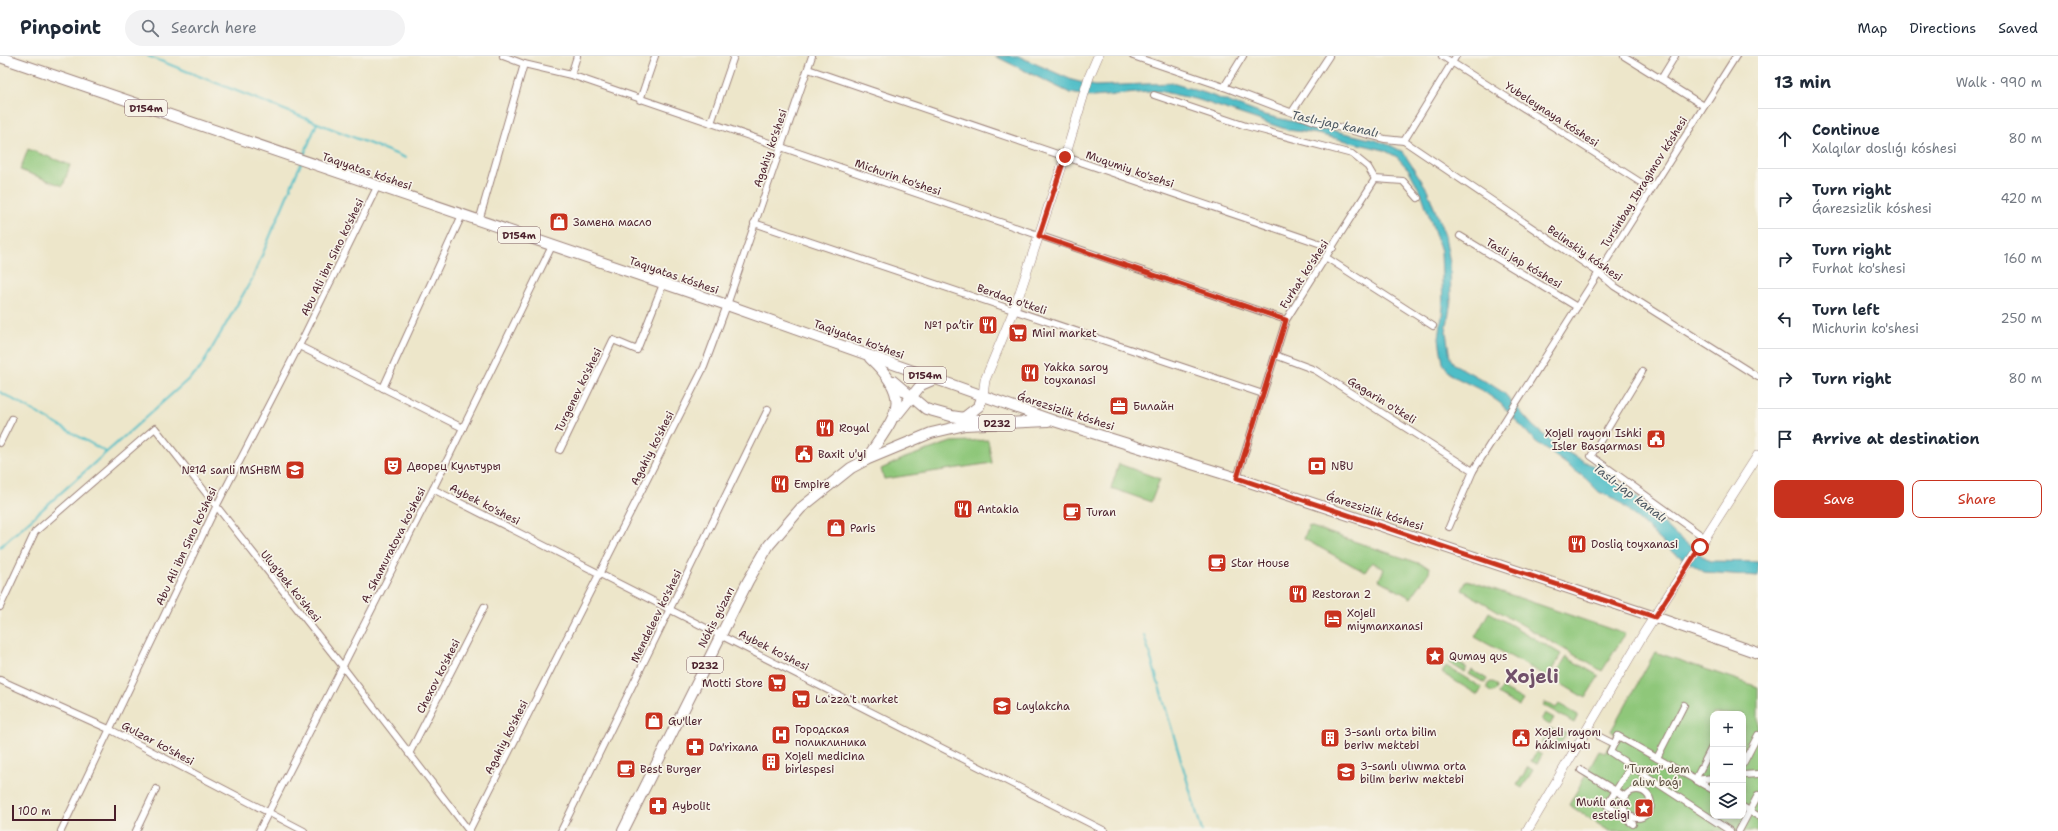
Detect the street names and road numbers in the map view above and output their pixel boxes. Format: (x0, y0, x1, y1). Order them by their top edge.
street label: Yubeleynaya kóshesi (1502, 78, 1602, 150)
road number: D154m (125, 100, 167, 116)
street label: Agahiy ko'shesi (750, 107, 791, 189)
street label: Tursinbay Ibragimov kóshesi (1598, 114, 1691, 251)
street label: Muqumiy ko'sehsi (1084, 147, 1176, 192)
street label: Taqıyatas kóshesi (320, 149, 414, 194)
street label: Michurin ko'shesi (853, 156, 943, 199)
street label: Abu Ali ibn Sino ko'shesi (297, 196, 367, 319)
street label: Belinskiy kóshesi (1544, 222, 1625, 285)
road number: D154m (498, 227, 540, 243)
street label: Tasli jap kóshesi (1483, 235, 1564, 292)
street label: Furhat ko'shesi (1277, 237, 1332, 312)
street label: Taqıyatas kóshesi (627, 253, 721, 298)
street label: Berdaq o'tkeli (975, 281, 1049, 318)
street label: Taqiyatas ko'shesi (811, 316, 906, 363)
street label: Turgenev ko'shesi (551, 345, 605, 435)
road number: D154m (904, 367, 946, 383)
street label: Gagarin o'tkeli (1345, 373, 1419, 428)
street label: Ǵarezsizlik kóshesi (1015, 387, 1117, 434)
street label: Agahiy ko'shesi (627, 408, 678, 488)
road number: D232 (979, 415, 1015, 431)
street label: Aybek ko'shesi (447, 480, 523, 529)
street label: Abu Ali ibn Sino ko'shesi (152, 485, 221, 608)
street label: A. Shamuratova ko'shesi (358, 485, 429, 606)
street label: Ǵarezsizlik kóshesi (1324, 487, 1426, 534)
street label: Ulug'bek ko'shesi (257, 547, 324, 625)
street label: Mendeleev ko'shesi (627, 567, 686, 665)
street label: Nókis gúzarı (695, 584, 738, 650)
street label: Aybek ko'shesi (736, 626, 812, 675)
street label: Chexov ko'shesi (413, 636, 464, 716)
road number: D232 (687, 657, 723, 673)
street label: Agahiy ko'shesi (481, 697, 532, 777)
street label: Gulzar ko'shesi (119, 718, 197, 769)

